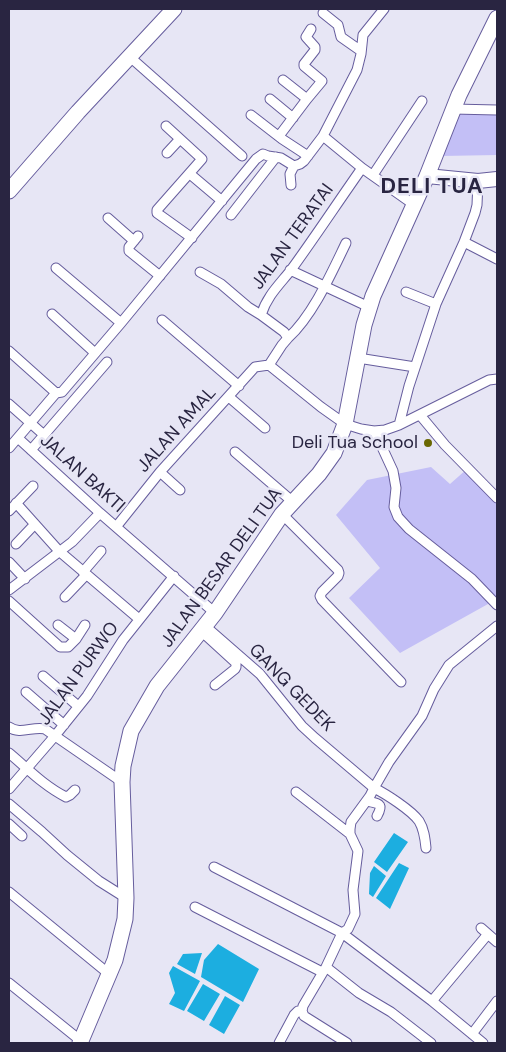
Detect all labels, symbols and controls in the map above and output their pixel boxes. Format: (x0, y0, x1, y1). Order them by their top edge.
district label: DELI TUA (380, 174, 484, 200)
street label: JALAN TERATAI (247, 180, 339, 294)
street label: JALAN AMAL (133, 383, 221, 477)
street label: JALAN BAKTI (35, 430, 129, 518)
place label: Deli Tua School (292, 432, 418, 454)
marker: Deli Tua School (422, 437, 434, 449)
street label: JALAN BESAR DELI TUA (157, 484, 287, 652)
street label: JALAN PURWO (34, 618, 124, 730)
street label: GANG GEDEK (244, 640, 338, 736)

